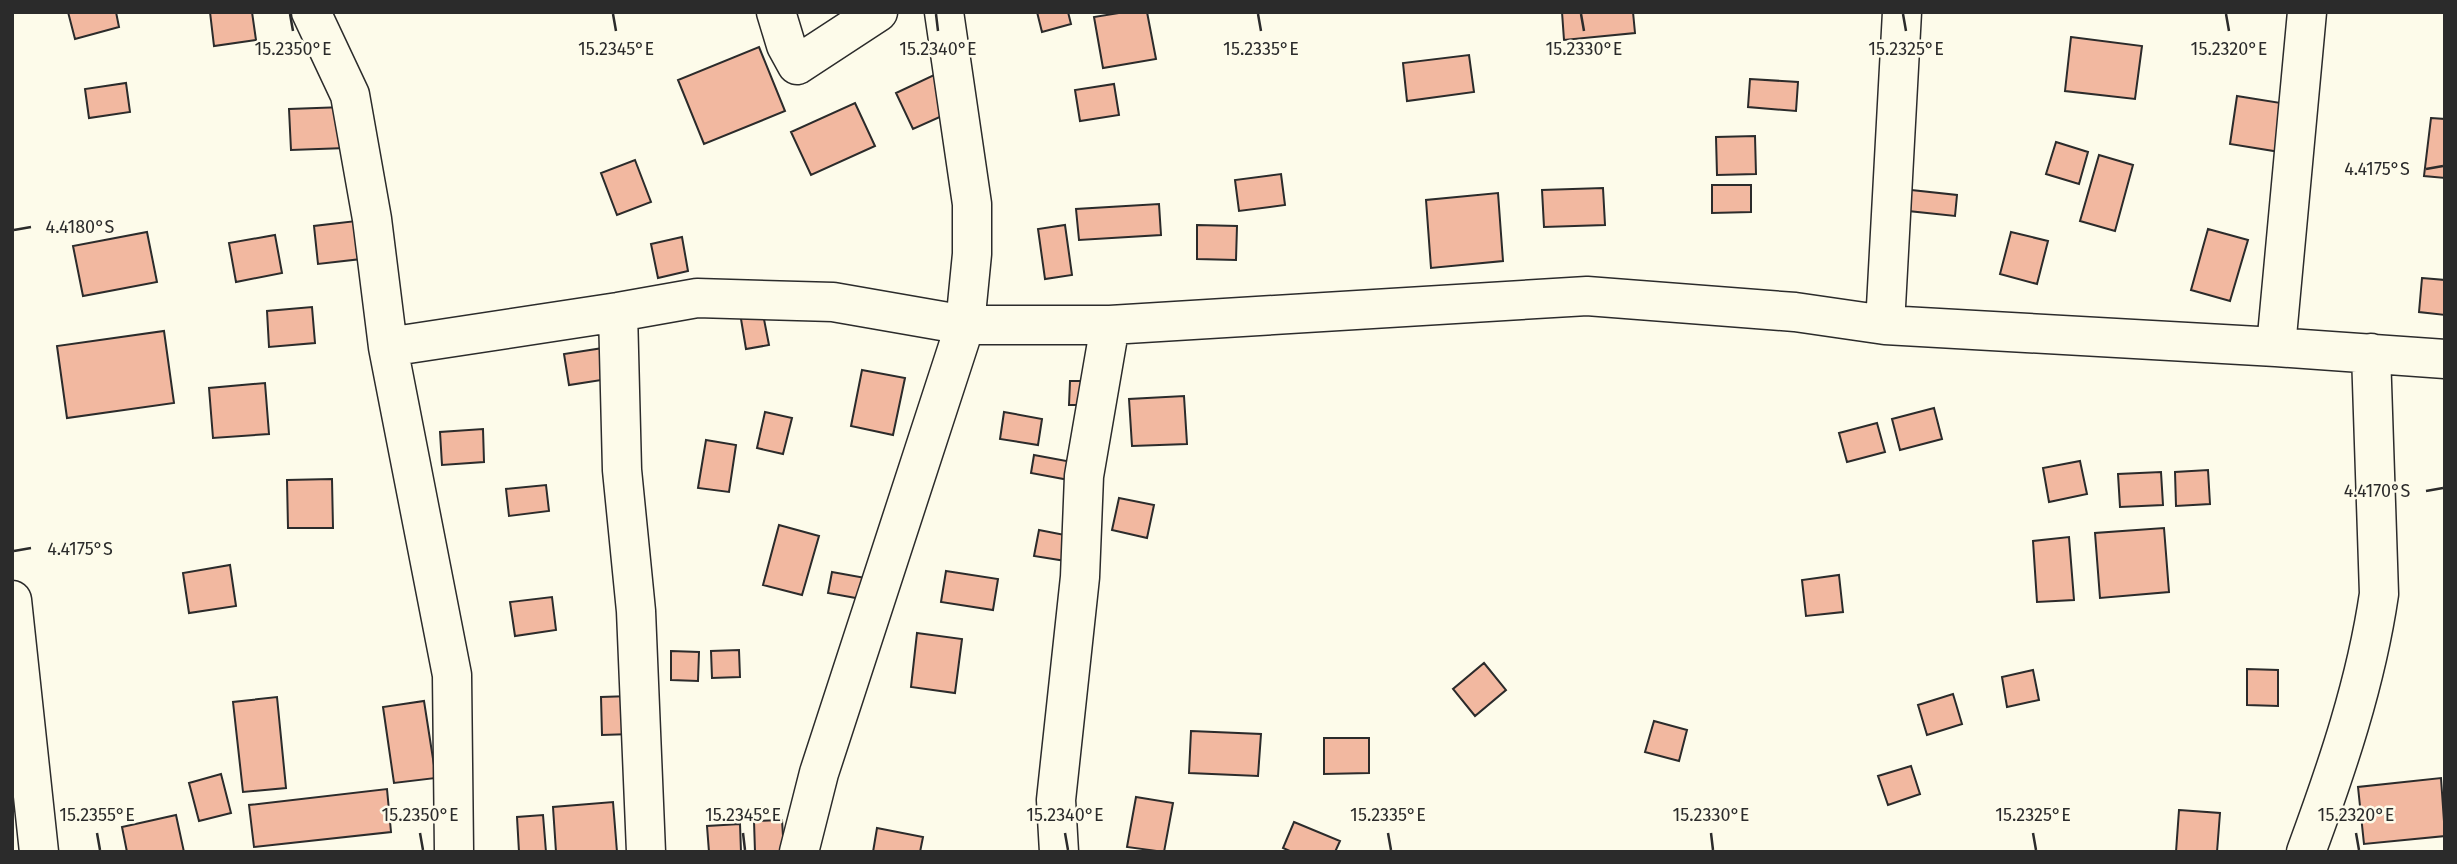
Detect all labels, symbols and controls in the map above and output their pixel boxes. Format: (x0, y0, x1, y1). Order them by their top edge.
text: 15.2350°E (254, 38, 332, 60)
text: 15.2345°E (578, 38, 654, 60)
text: 15.2340°E (899, 38, 977, 60)
text: 15.2335°E (1223, 38, 1299, 60)
text: 15.2330°E (1545, 38, 1623, 60)
text: 15.2325°E (1868, 38, 1944, 60)
text: 15.2320°E (2191, 38, 2267, 60)
text: 4.4175°S (2344, 158, 2410, 180)
text: 4.4180°S (46, 216, 115, 238)
text: 4.4170°S (2344, 480, 2411, 502)
text: 4.4175°S (47, 538, 113, 560)
text: 15.2355°E (59, 804, 135, 826)
text: 15.2350°E (381, 804, 459, 826)
text: 15.2345°E (705, 804, 781, 826)
text: 15.2340°E (1026, 804, 1104, 826)
text: 15.2335°E (1350, 804, 1426, 826)
text: 15.2330°E (1672, 804, 1750, 826)
text: 15.2325°E (1995, 804, 2071, 826)
text: 15.2320°E (2318, 804, 2394, 826)

